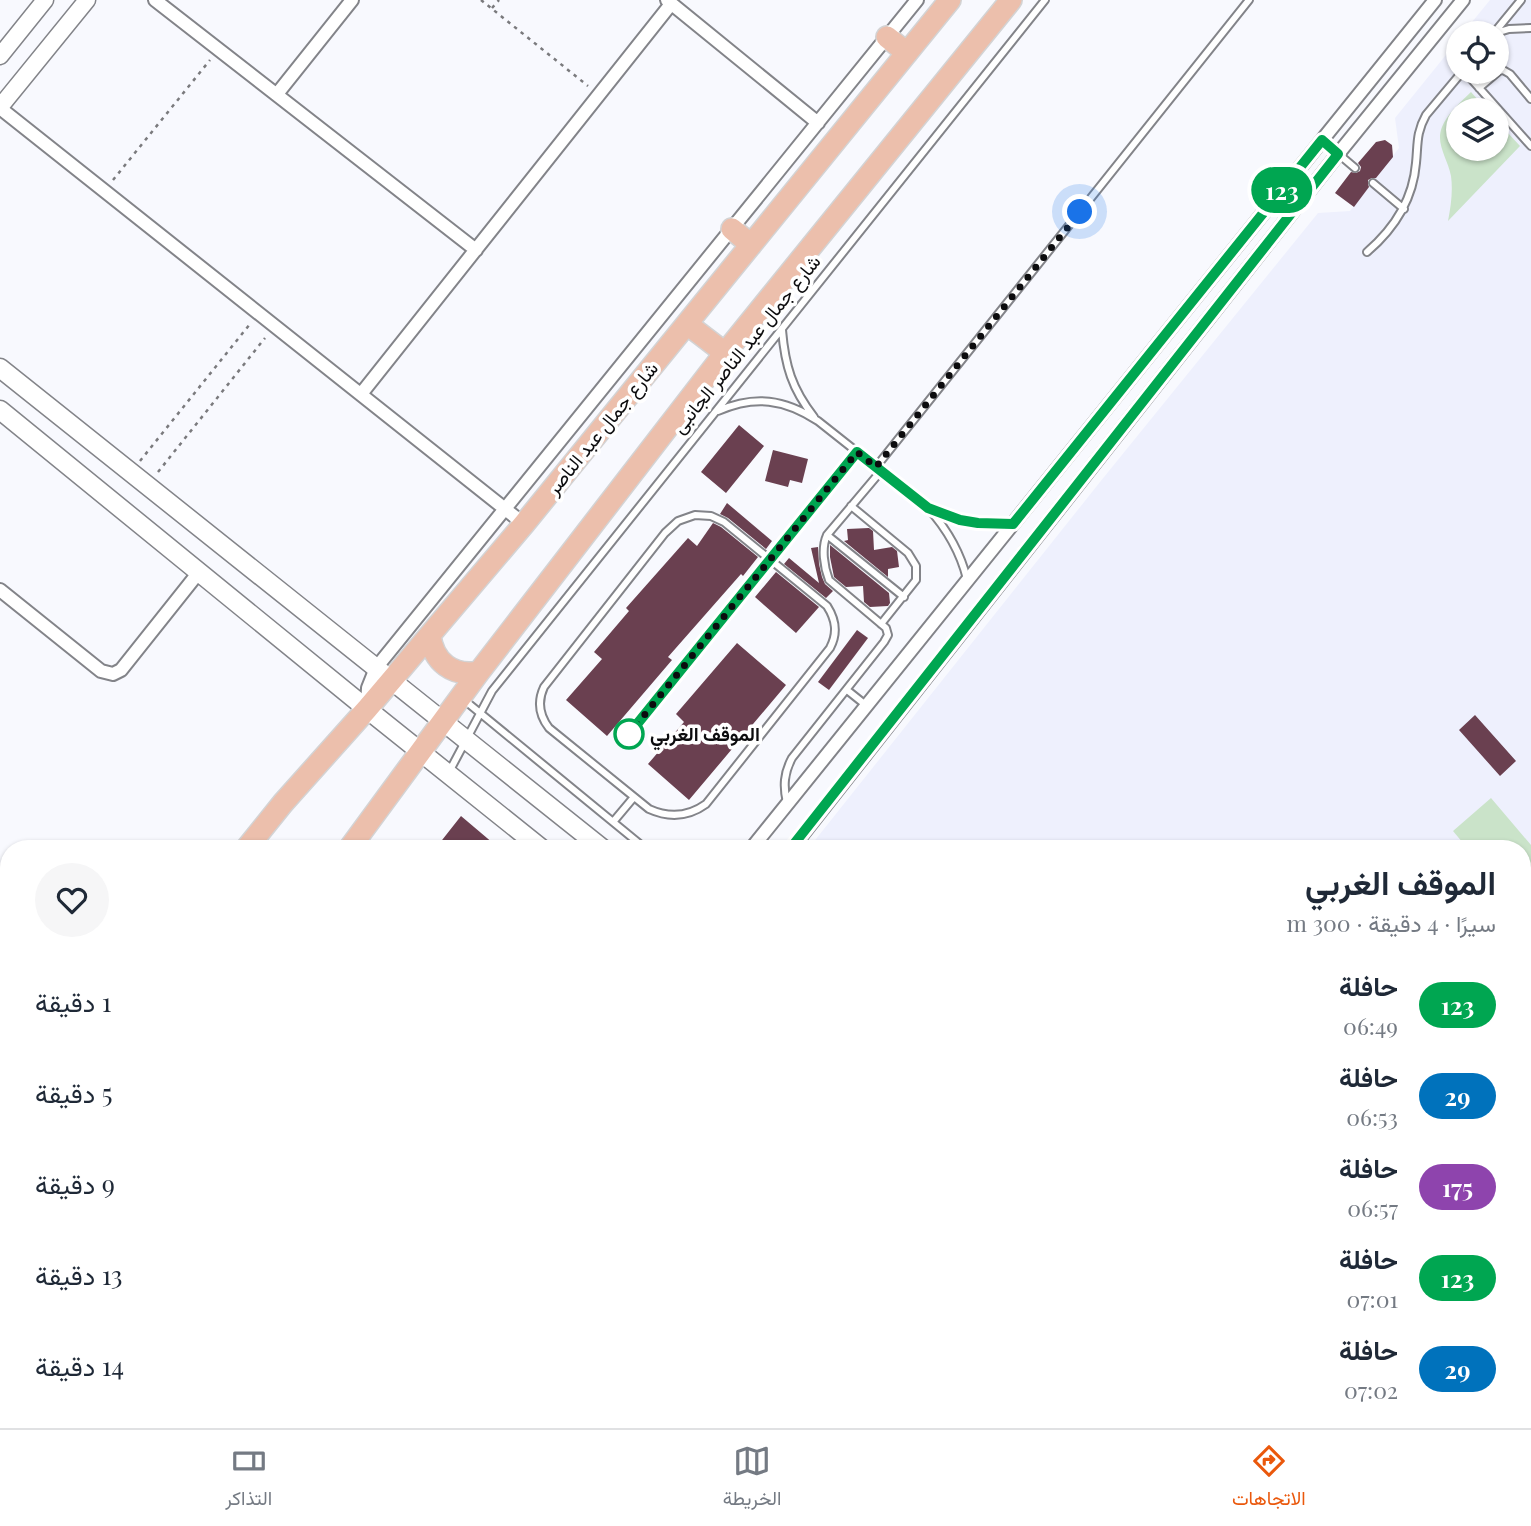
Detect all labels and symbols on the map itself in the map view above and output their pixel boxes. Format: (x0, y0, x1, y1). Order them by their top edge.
line badge: 123 (1242, 167, 1322, 213)
your location (1062, 194, 1097, 229)
street label: شارع جمال عبد الناصر الجانبى (665, 249, 826, 439)
street label: شارع جمال عبد الناصر (539, 355, 664, 501)
marker: الموقف الغربي (614, 719, 644, 749)
place label: الموقف الغربي (650, 720, 760, 751)

